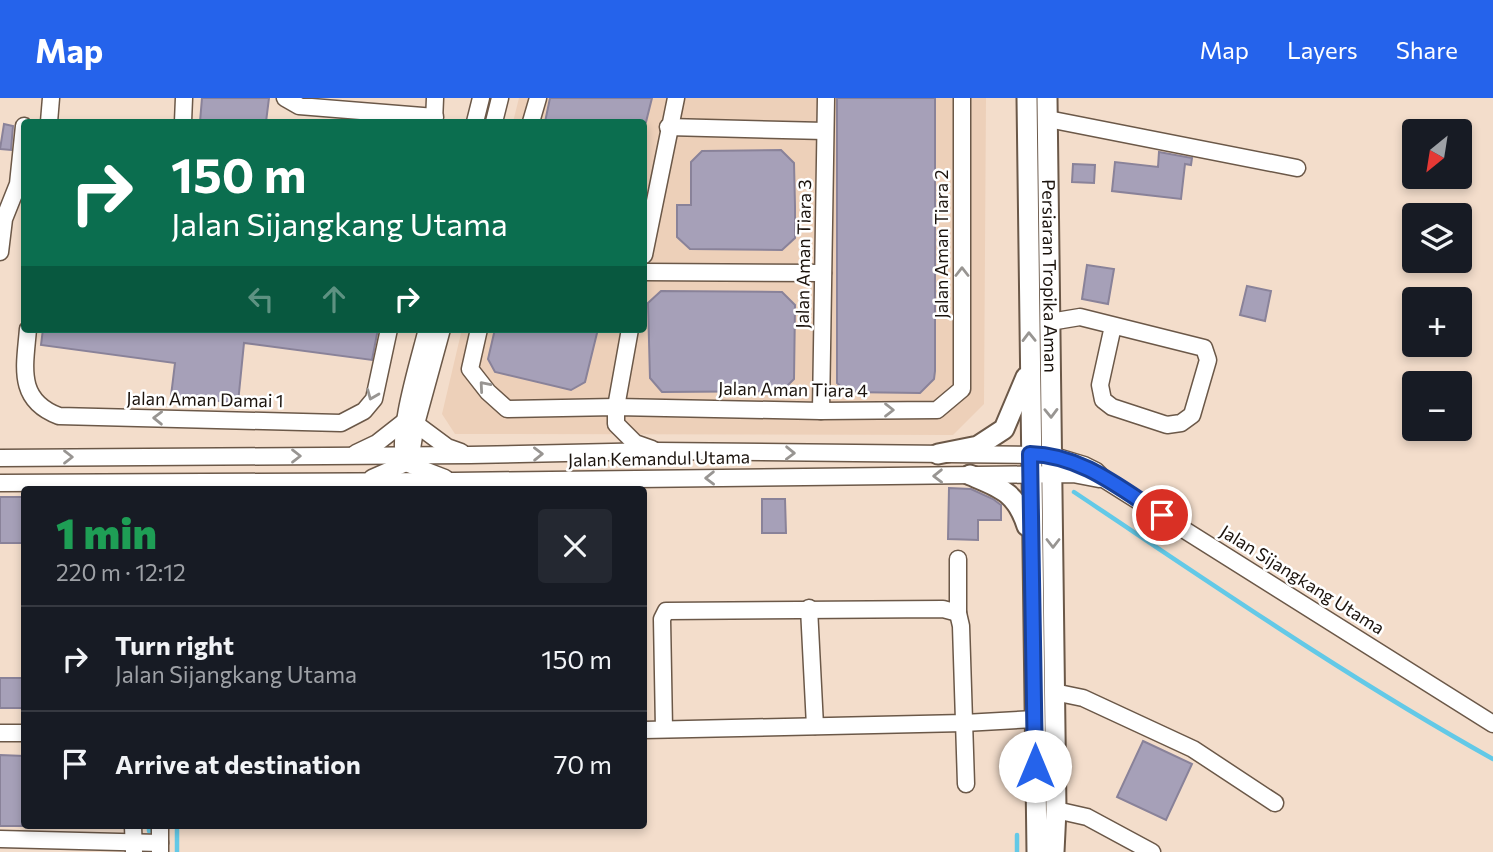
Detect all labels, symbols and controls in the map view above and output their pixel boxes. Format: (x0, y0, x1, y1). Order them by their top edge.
text: Map (35, 29, 103, 70)
text: Map (1200, 35, 1249, 64)
text: Layers (1287, 35, 1358, 64)
text: Share (1396, 35, 1458, 64)
north arrow (1402, 119, 1472, 189)
map controls (1402, 119, 1472, 441)
text: 150 m (171, 143, 306, 203)
icon: right (56, 147, 147, 238)
street label: Jalan Aman Tiara 2 (930, 169, 952, 319)
street label: Jalan Aman Tiara 3 (791, 179, 815, 329)
street label: Persiaran Tropika Aman (1038, 179, 1062, 373)
text: Jalan Sijangkang Utama (171, 203, 508, 243)
button: layers (1402, 203, 1472, 273)
one-way arrow (954, 266, 970, 277)
icon: left (242, 280, 280, 318)
icon: ahead (315, 280, 353, 318)
icon: right (388, 280, 426, 318)
button: + (1402, 287, 1472, 357)
one-way arrow (1021, 332, 1037, 342)
button: − (1402, 371, 1472, 441)
street label: Jalan Aman Tiara 4 (718, 377, 868, 401)
one-way arrow (480, 381, 492, 394)
street label: Jalan Aman Damai 1 (126, 387, 284, 411)
one-way arrow (367, 388, 381, 400)
one-way arrow (885, 402, 895, 418)
one-way arrow (1043, 408, 1059, 419)
one-way arrow (152, 411, 163, 426)
street label: Jalan Kemandul Utama (568, 445, 750, 471)
one-way arrow (784, 445, 795, 460)
one-way arrow (533, 446, 544, 462)
one-way arrow (291, 448, 301, 464)
one-way arrow (63, 450, 74, 465)
one-way arrow (932, 468, 943, 483)
one-way arrow (705, 470, 715, 486)
pin (1132, 485, 1192, 545)
icon: arrive (1143, 496, 1181, 534)
text: 1 min (56, 506, 157, 558)
button: close (538, 509, 612, 583)
street label: Jalan Sijangkang Utama (1216, 520, 1389, 639)
one-way arrow (1045, 538, 1061, 549)
text: 220 m · 12:12 (56, 558, 186, 586)
text: Turn right (115, 629, 234, 660)
icon: right (56, 640, 94, 678)
text: 150 m (541, 643, 612, 674)
text: Jalan Sijangkang Utama (115, 660, 357, 688)
position arrow (998, 729, 1072, 803)
icon: arrive (56, 745, 94, 783)
text: Arrive at destination (115, 748, 361, 779)
text: 70 m (554, 748, 612, 779)

